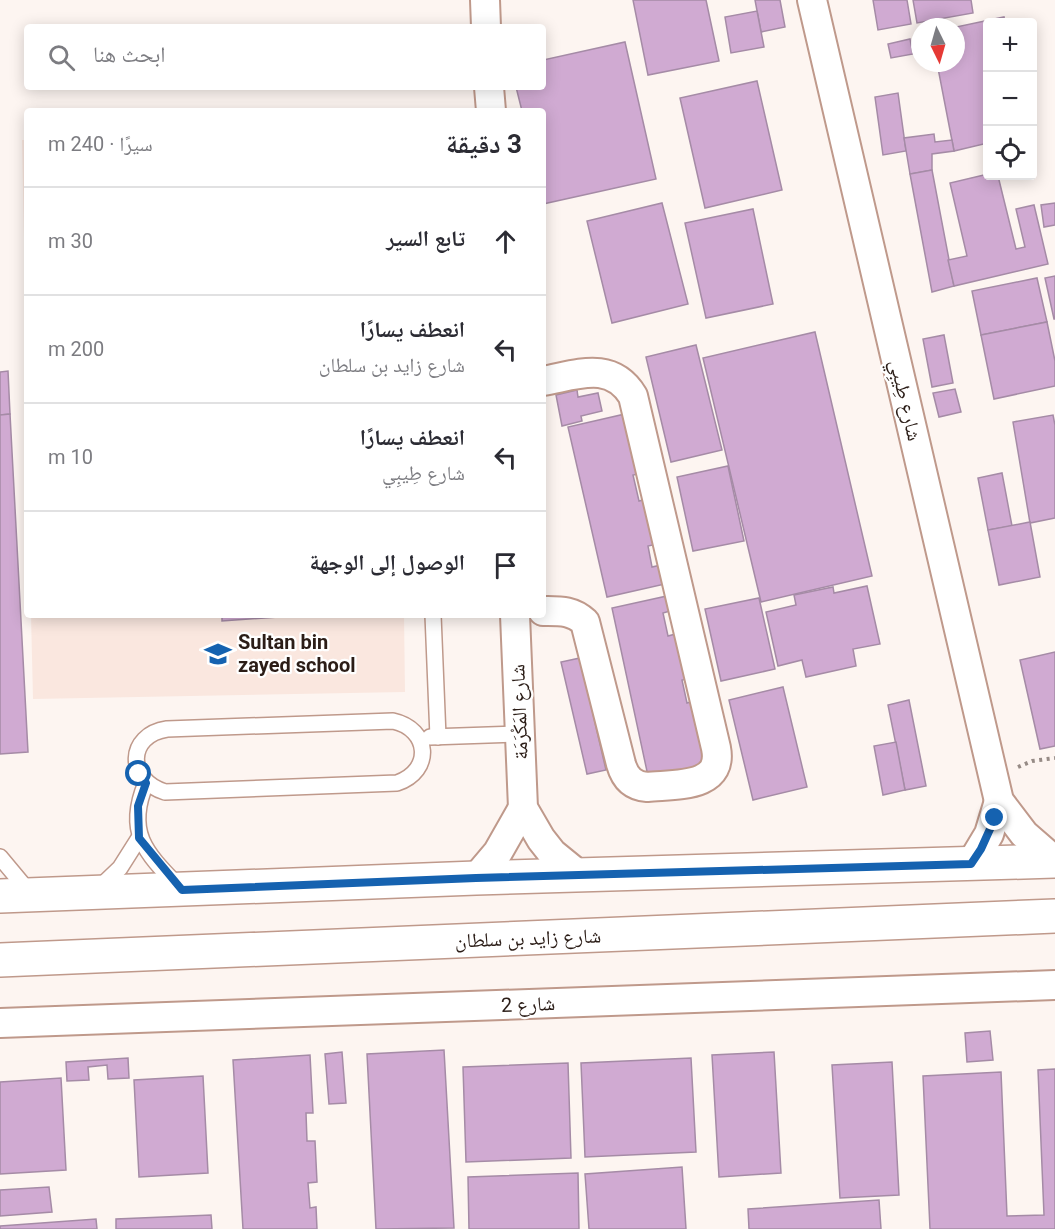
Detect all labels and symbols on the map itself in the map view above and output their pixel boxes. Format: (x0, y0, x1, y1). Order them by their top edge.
north arrow (911, 18, 965, 72)
street label: شارع طِيبِي (881, 357, 927, 444)
place label: Sultan bin zayed school (238, 630, 355, 677)
school or university icon: Sultan bin zayed school (203, 639, 233, 669)
street label: شارع المَكْرَمَة (505, 664, 534, 760)
route start (125, 760, 151, 786)
route end (981, 804, 1007, 830)
street label: شارع زايد بن سلطان (454, 923, 602, 954)
street label: شارع 2 (500, 991, 556, 1018)

